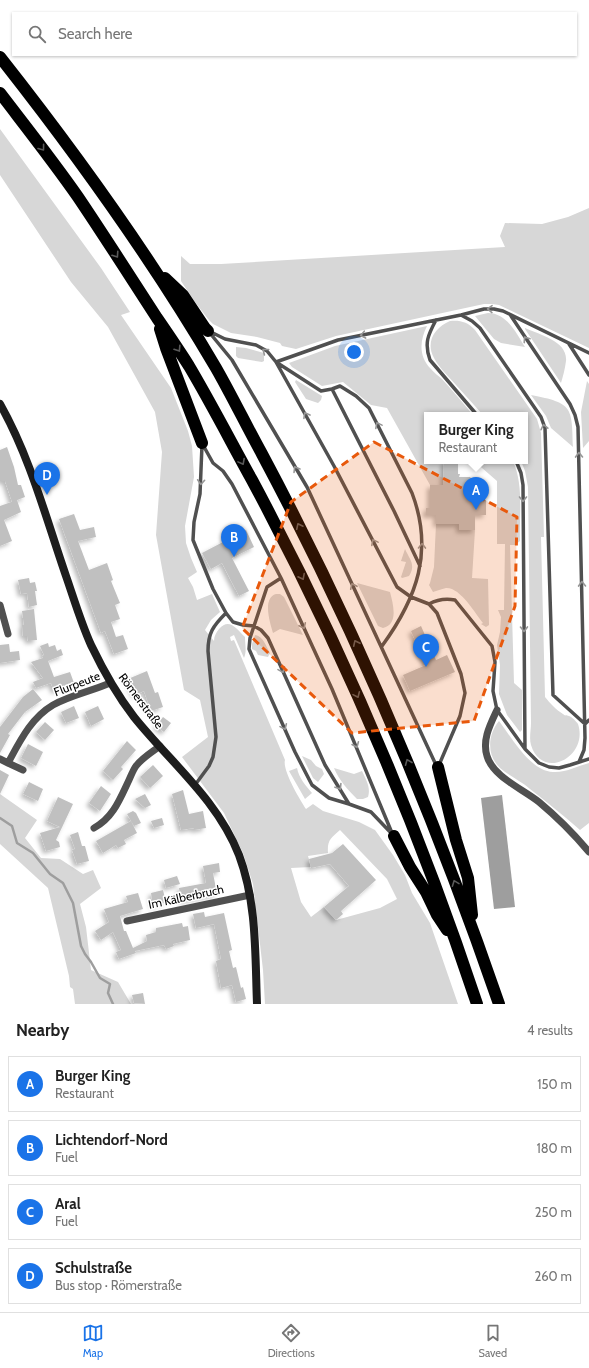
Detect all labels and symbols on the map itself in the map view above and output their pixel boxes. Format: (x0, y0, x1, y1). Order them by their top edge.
one-way arrow (37, 144, 44, 151)
one-way arrow (112, 250, 119, 257)
one-way arrow (487, 305, 493, 314)
one-way arrow (360, 330, 366, 338)
one-way arrow (524, 337, 531, 344)
your location (344, 342, 364, 362)
one-way arrow (173, 345, 180, 352)
one-way arrow (263, 349, 270, 356)
one-way arrow (303, 412, 310, 420)
one-way arrow (375, 422, 383, 429)
one-way arrow (540, 423, 548, 430)
one-way arrow (575, 451, 583, 457)
one-way arrow (237, 458, 245, 465)
pin: D (34, 462, 60, 495)
one-way arrow (294, 466, 301, 473)
pin: A (463, 477, 489, 510)
one-way arrow (197, 479, 205, 485)
one-way arrow (519, 496, 527, 502)
one-way arrow (297, 522, 304, 530)
pin: B (221, 524, 247, 557)
one-way arrow (371, 539, 379, 547)
one-way arrow (418, 543, 426, 549)
one-way arrow (297, 573, 305, 581)
one-way arrow (578, 581, 586, 587)
one-way arrow (350, 582, 358, 590)
one-way arrow (298, 622, 306, 630)
one-way arrow (520, 626, 528, 632)
pin: C (413, 634, 439, 667)
one-way arrow (353, 639, 361, 647)
one-way arrow (277, 666, 285, 673)
street label: Flurpeute (52, 668, 102, 699)
street label: Römerstraße (116, 670, 167, 731)
one-way arrow (353, 691, 361, 698)
one-way arrow (279, 722, 287, 730)
one-way arrow (351, 742, 359, 749)
one-way arrow (404, 758, 412, 765)
one-way arrow (334, 783, 341, 790)
one-way arrow (452, 879, 460, 886)
street label: Im Kälberbruch (147, 881, 225, 912)

